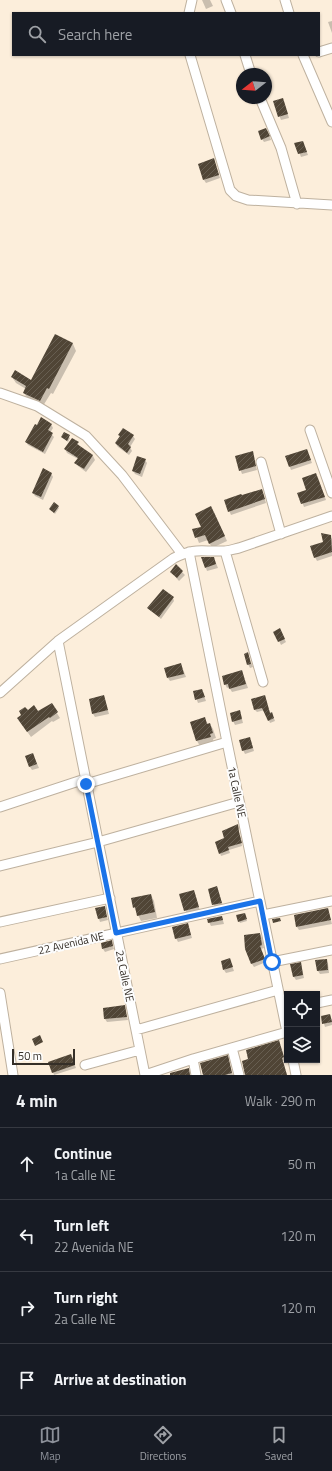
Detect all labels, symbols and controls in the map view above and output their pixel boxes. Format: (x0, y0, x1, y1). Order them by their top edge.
search box (12, 12, 320, 56)
icon: search (26, 23, 48, 45)
text: Search here (58, 23, 132, 46)
north arrow (236, 68, 272, 104)
street label: 1a Calle NE (224, 765, 250, 819)
route end (77, 775, 95, 793)
street label: 22 Avenida NE (36, 928, 106, 958)
street label: 2a Calle NE (112, 949, 138, 1003)
route start (263, 953, 281, 971)
map controls (284, 991, 320, 1063)
button: locate (284, 991, 320, 1027)
button: layers (284, 1027, 320, 1063)
scale bar (12, 1047, 75, 1066)
text: 50 m (18, 1048, 42, 1064)
text: 4 min (16, 1088, 57, 1114)
text: Walk · 290 m (245, 1091, 316, 1111)
text: Continue (54, 1142, 112, 1165)
icon: ahead (16, 1153, 38, 1175)
text: 50 m (288, 1154, 316, 1174)
text: 1a Calle NE (54, 1165, 116, 1185)
text: Turn left (54, 1214, 109, 1237)
icon: left (16, 1225, 38, 1247)
text: 120 m (280, 1226, 316, 1246)
text: 22 Avenida NE (54, 1237, 134, 1257)
text: Turn right (54, 1286, 118, 1309)
icon: right (16, 1297, 38, 1319)
text: 120 m (280, 1298, 316, 1318)
text: 2a Calle NE (54, 1309, 116, 1329)
text: Arrive at destination (54, 1368, 187, 1391)
icon: arrive (16, 1369, 38, 1391)
tab: Map (39, 1424, 61, 1464)
tab: Directions (140, 1424, 186, 1464)
tab: Saved (265, 1424, 293, 1464)

